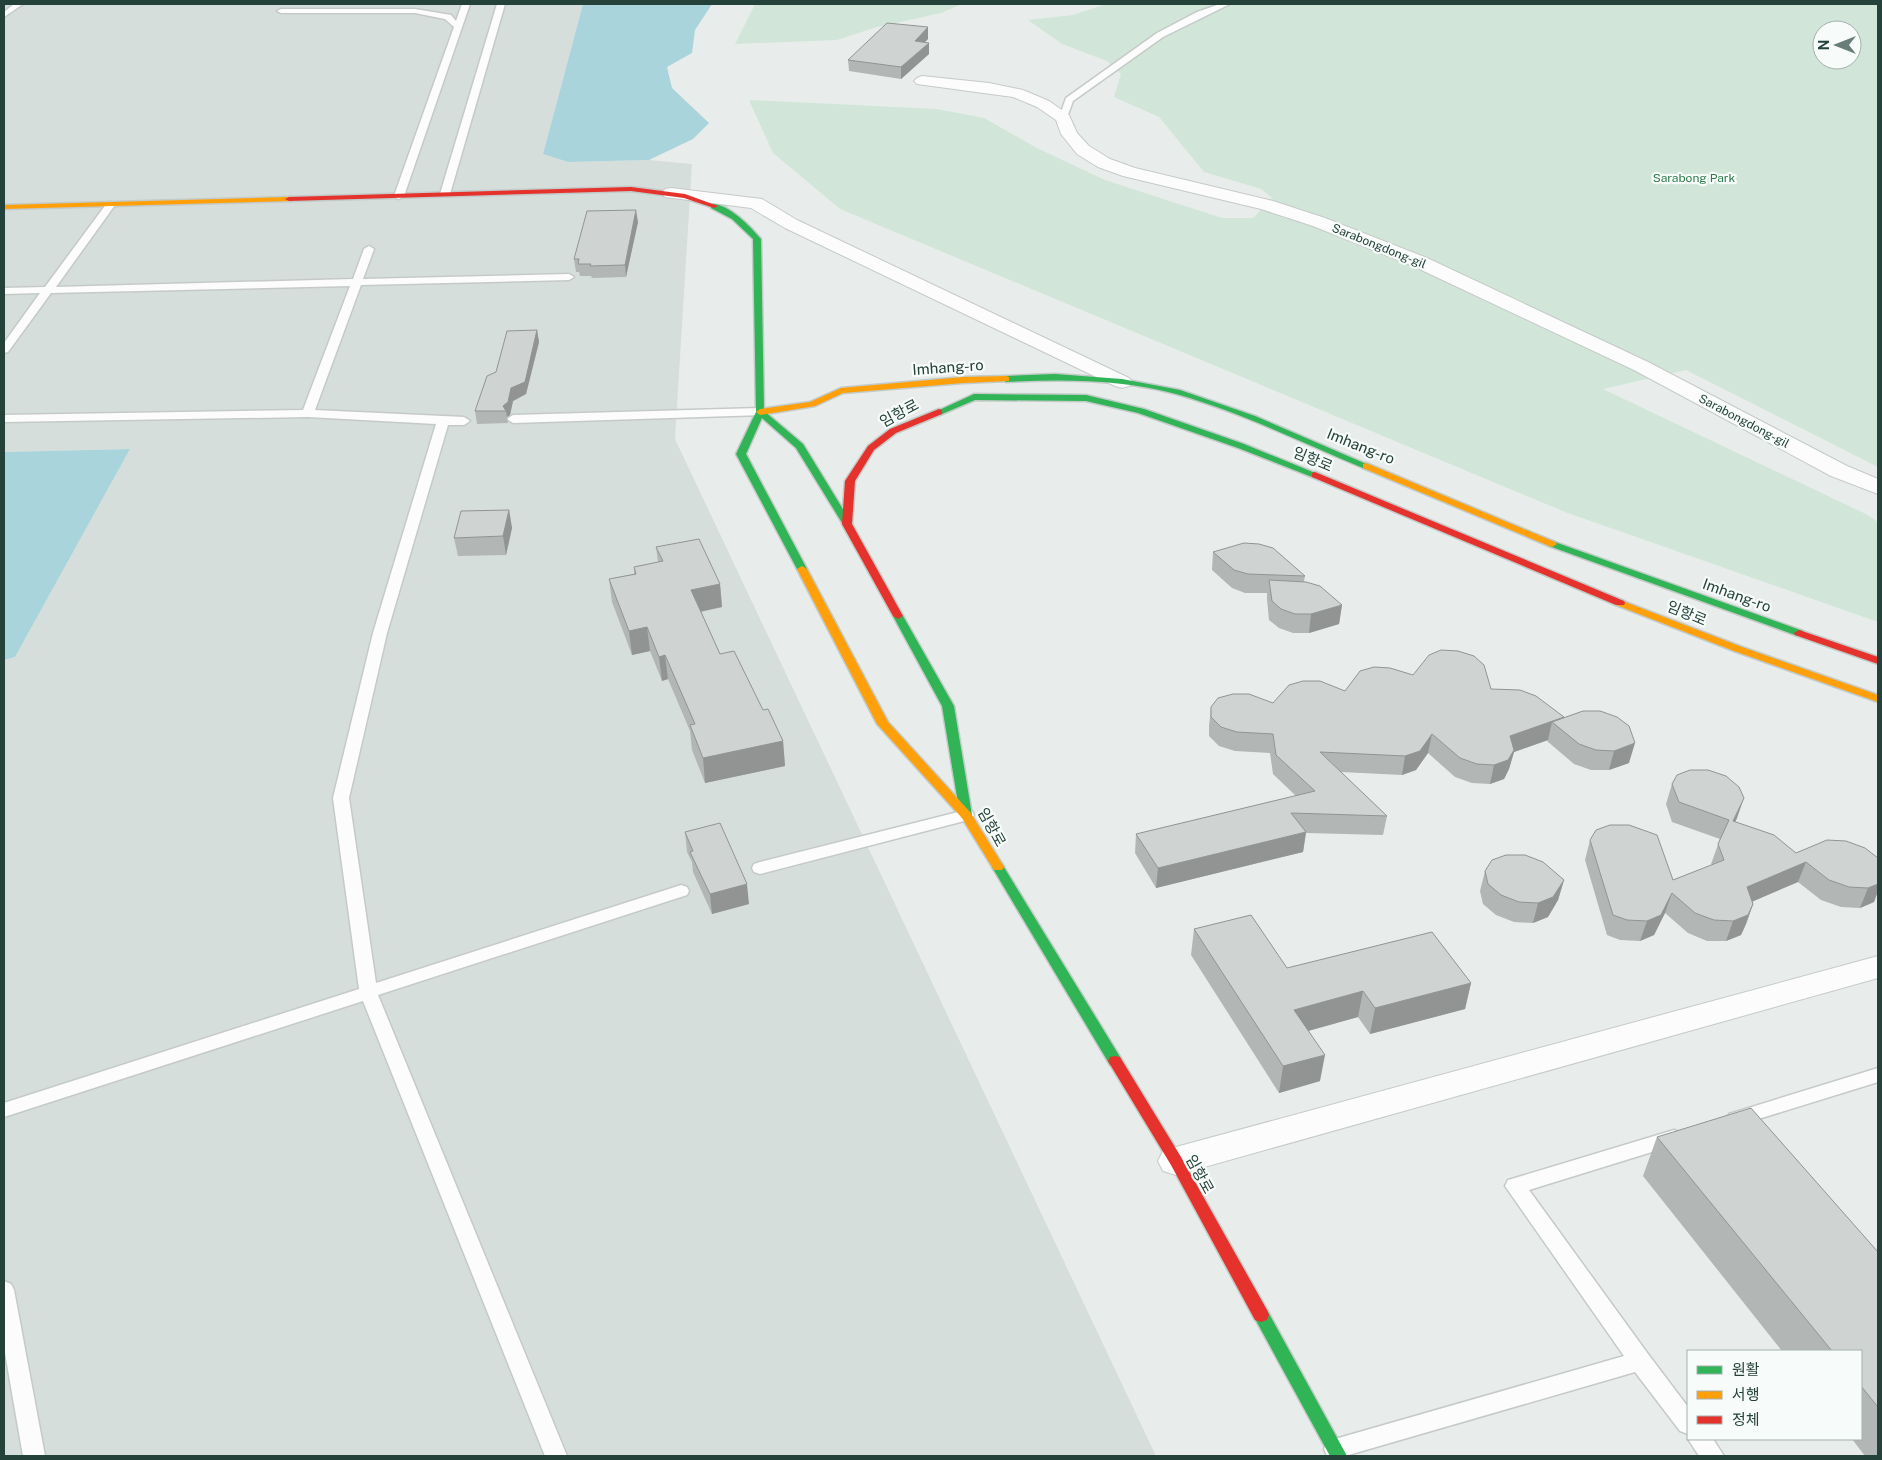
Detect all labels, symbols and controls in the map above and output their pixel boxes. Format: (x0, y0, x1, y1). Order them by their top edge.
north arrow (1812, 20, 1862, 70)
text: N (1816, 40, 1832, 50)
park label: Sarabong Park (1653, 171, 1736, 185)
street label: Sarabongdong-gil (1330, 221, 1428, 271)
street label: Imhang-ro (912, 356, 984, 378)
street label: Sarabongdong-gil (1696, 391, 1792, 451)
street label: 임항로 (877, 396, 921, 430)
street label: Imhang-ro (1325, 425, 1397, 467)
street label: 임항로 (1291, 443, 1335, 475)
street label: Imhang-ro (1701, 575, 1773, 615)
street label: 임항로 (1665, 597, 1709, 629)
street label: 임항로 (975, 805, 1009, 849)
street label: 임항로 (1183, 1152, 1217, 1196)
legend (1687, 1350, 1862, 1440)
text: 원활 (1732, 1361, 1760, 1378)
text: 서행 (1732, 1386, 1760, 1403)
text: 정체 (1732, 1411, 1760, 1428)

